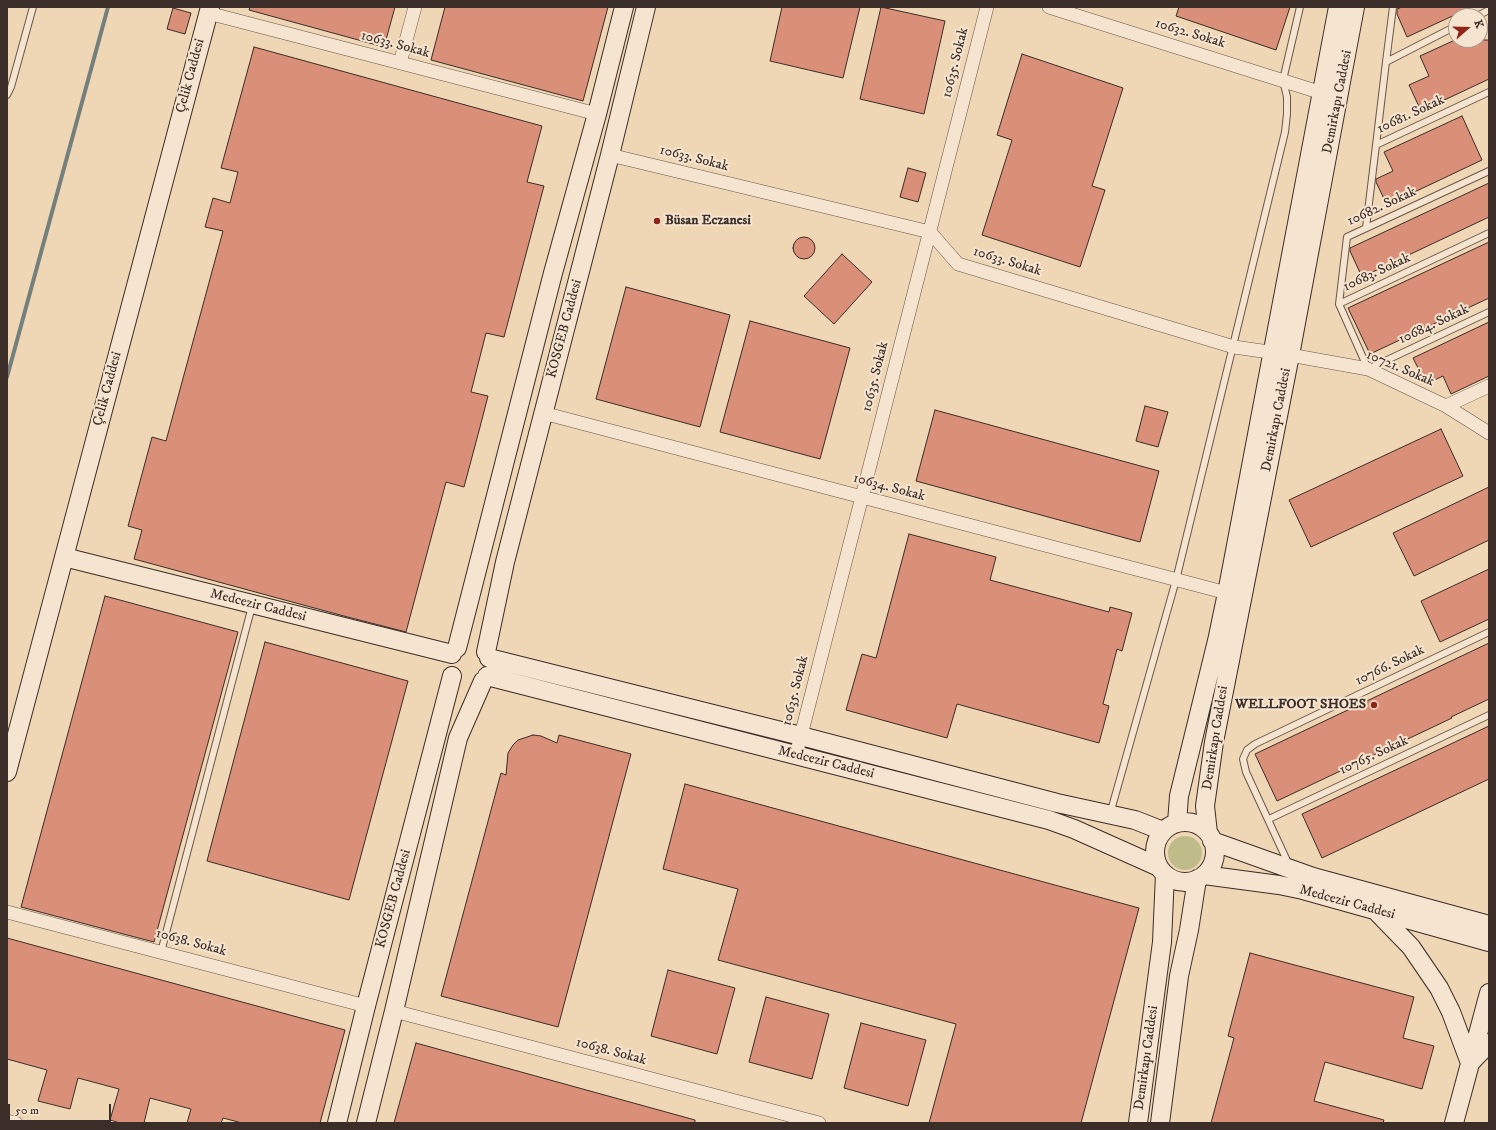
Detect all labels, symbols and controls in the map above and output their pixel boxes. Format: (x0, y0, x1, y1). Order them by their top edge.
north arrow (1448, 8, 1488, 48)
street label: 10632. Sokak (1153, 15, 1227, 53)
text: K (1470, 18, 1486, 30)
street label: 10635. Sokak (939, 26, 973, 100)
street label: 10633. Sokak (359, 28, 431, 62)
street label: Çelik Caddesi (173, 37, 209, 115)
street label: Demirkapı Caddesi (1320, 49, 1356, 155)
street label: 10681. Sokak (1375, 92, 1447, 138)
street label: 10633. Sokak (658, 142, 730, 176)
street label: 10682. Sokak (1345, 184, 1419, 230)
place label: Büsan Eczanesi (665, 213, 751, 229)
marker: Büsan Eczanesi (652, 216, 662, 226)
street label: 10633. Sokak (971, 244, 1043, 280)
street label: 10683. Sokak (1341, 250, 1413, 296)
street label: KOSGEB Caddesi (544, 278, 586, 380)
street label: 10684. Sokak (1396, 301, 1472, 349)
street label: 10635. Sokak (859, 340, 893, 414)
street label: 10721. Sokak (1363, 347, 1437, 391)
street label: Çelik Caddesi (90, 350, 126, 428)
street label: Demirkapı Caddesi (1259, 367, 1295, 473)
street label: 10634. Sokak (851, 470, 927, 506)
street label: Medcezir Caddesi (208, 586, 308, 626)
street label: 10766. Sokak (1353, 642, 1427, 690)
street label: 10635. Sokak (779, 654, 813, 728)
street label: Demirkapı Caddesi (1199, 685, 1233, 791)
place label: WELLFOOT SHOES (1235, 697, 1366, 713)
marker: WELLFOOT SHOES (1369, 700, 1379, 710)
street label: 10765. Sokak (1337, 733, 1411, 779)
street label: Medcezir Caddesi (776, 743, 876, 783)
street label: KOSGEB Caddesi (373, 848, 415, 950)
street label: Medcezir Caddesi (1297, 882, 1397, 924)
street label: 10638. Sokak (154, 926, 228, 960)
street label: Demirkapı Caddesi (1131, 1005, 1163, 1111)
street label: 10638. Sokak (574, 1035, 648, 1069)
scale bar (10, 1096, 113, 1122)
text: 50 m (15, 1103, 39, 1118)

